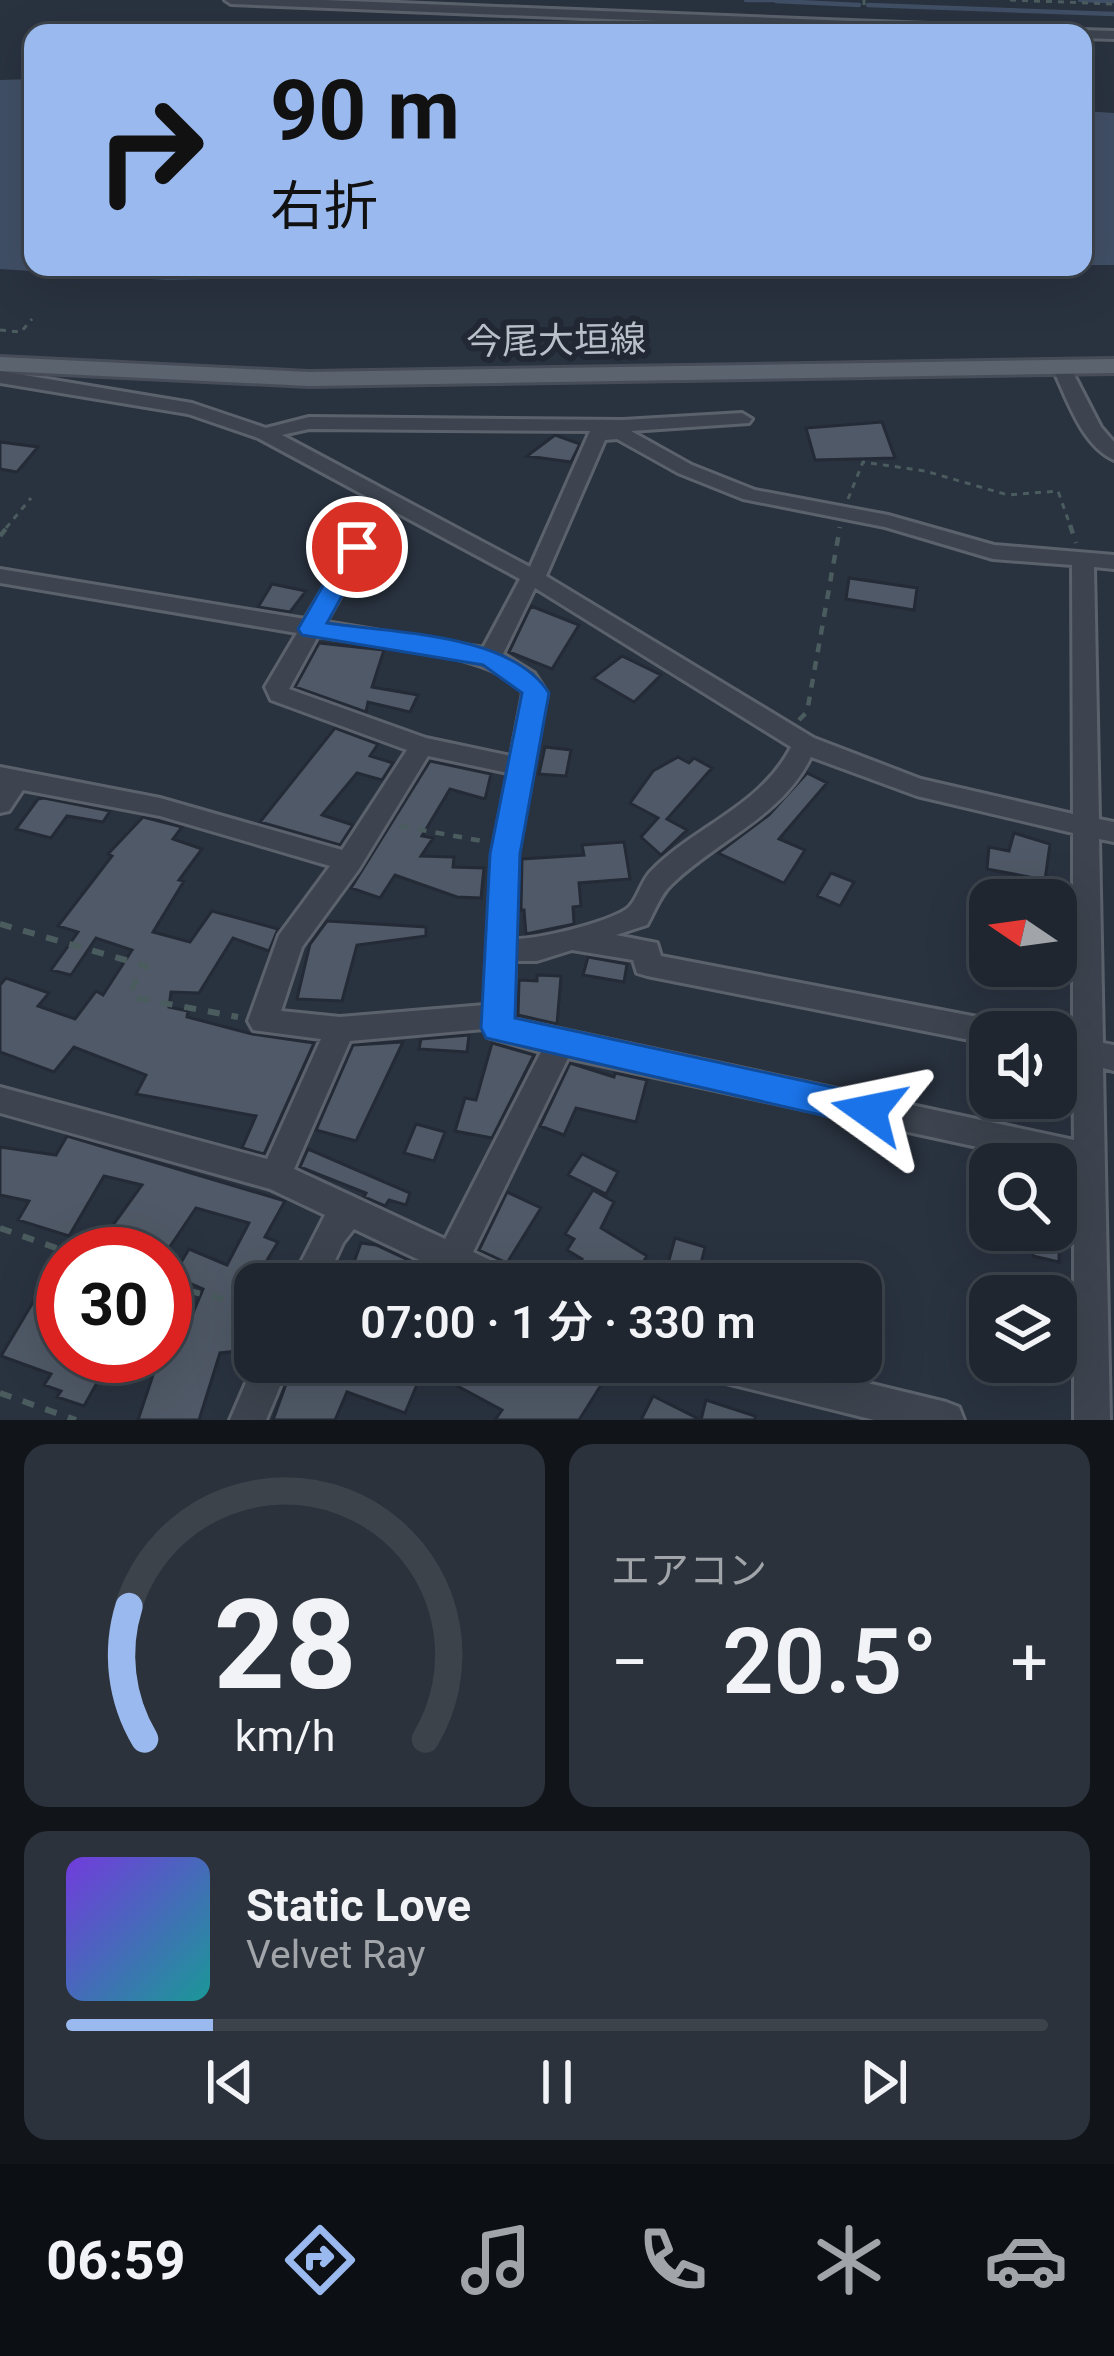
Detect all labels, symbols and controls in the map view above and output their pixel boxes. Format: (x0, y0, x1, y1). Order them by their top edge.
text: 90 m (270, 61, 460, 160)
icon: right (72, 72, 228, 228)
text: 右折 (270, 175, 378, 238)
street label: 今尾大垣線 (466, 318, 646, 364)
pin (306, 496, 408, 598)
icon: arrive (324, 514, 390, 580)
north arrow (969, 879, 1077, 987)
map controls (969, 879, 1077, 1383)
button: sound (969, 1011, 1077, 1119)
position arrow (806, 1048, 932, 1174)
button: search (969, 1143, 1077, 1251)
speed limit sign: 30 (36, 1227, 192, 1383)
button: layers (969, 1275, 1077, 1383)
text: 07:00 · 1 分 · 330 m (360, 1296, 756, 1349)
text: エアコン (611, 1548, 767, 1594)
text: 28 (213, 1572, 356, 1718)
text: 20.5° (722, 1610, 937, 1715)
text: − (611, 1624, 649, 1701)
text: + (1011, 1624, 1048, 1701)
text: km/h (234, 1710, 335, 1760)
text: Static Love (246, 1879, 471, 1932)
text: Velvet Ray (246, 1932, 425, 1978)
icon: previous (197, 2049, 263, 2115)
icon: pause (524, 2049, 590, 2115)
icon: next (851, 2049, 917, 2115)
icon: directions (278, 2218, 362, 2302)
icon: music (454, 2218, 538, 2302)
icon: phone (631, 2218, 715, 2302)
icon: climate (807, 2218, 891, 2302)
icon: car (984, 2218, 1068, 2302)
text: 06:59 (46, 2229, 185, 2292)

